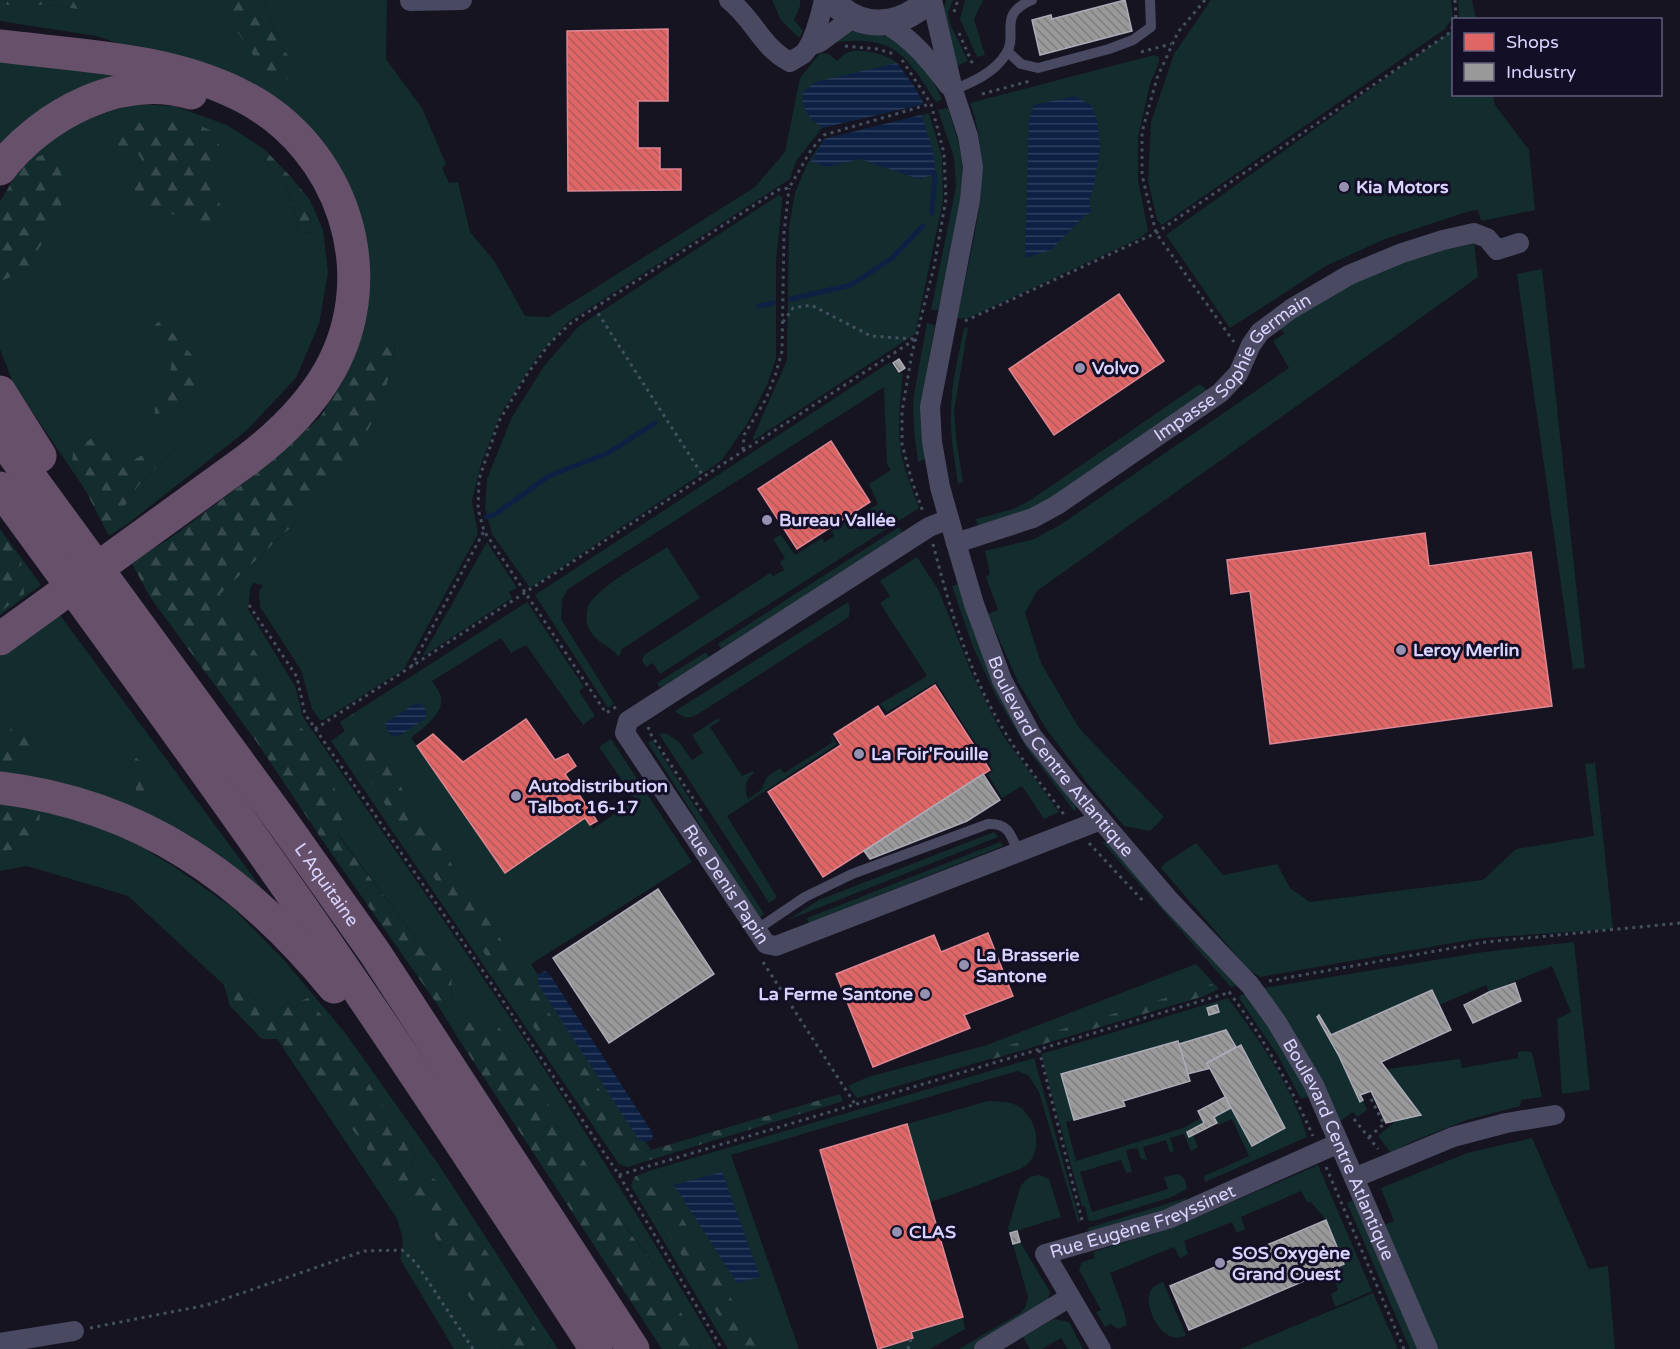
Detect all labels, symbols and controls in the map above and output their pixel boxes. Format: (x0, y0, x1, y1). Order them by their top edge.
legend (1452, 18, 1662, 96)
text: Shops (1506, 31, 1559, 53)
text: Industry (1506, 61, 1577, 83)
place label: Kia Motors (1356, 176, 1449, 198)
marker: Kia Motors (1337, 180, 1351, 194)
street label: Impasse Sophie Germain (1150, 289, 1315, 446)
place label: Volvo (1092, 357, 1139, 379)
marker: Volvo (1073, 361, 1087, 375)
place label: Bureau Vallée (779, 509, 896, 531)
marker: Bureau Vallée (760, 513, 774, 527)
place label: Leroy Merlin (1413, 639, 1520, 661)
marker: Leroy Merlin (1394, 643, 1408, 657)
street label: Boulevard Centre Atlantique (983, 653, 1139, 861)
place label: La Foir'Fouille (871, 743, 988, 765)
marker: La Foir'Fouille (852, 747, 866, 761)
place label: Autodistribution Talbot 16-17 (527, 775, 668, 818)
marker: Autodistribution Talbot 16-17 (509, 789, 523, 803)
street label: Rue Denis Papin (678, 820, 774, 948)
street label: L'Aquitaine (290, 839, 364, 931)
place label: La Brasserie Santone (976, 944, 1080, 987)
marker: La Brasserie Santone (957, 958, 971, 972)
place label: La Ferme Santone (758, 983, 913, 1005)
marker: La Ferme Santone (918, 987, 932, 1001)
street label: Boulevard Centre Atlantique (1278, 1034, 1399, 1264)
street label: Rue Eugène Freyssinet (1047, 1180, 1239, 1263)
place label: CLAS (909, 1221, 956, 1243)
marker: CLAS (890, 1225, 904, 1239)
place label: SOS Oxygène Grand Ouest (1232, 1242, 1350, 1285)
marker: SOS Oxygène Grand Ouest (1213, 1256, 1227, 1270)

